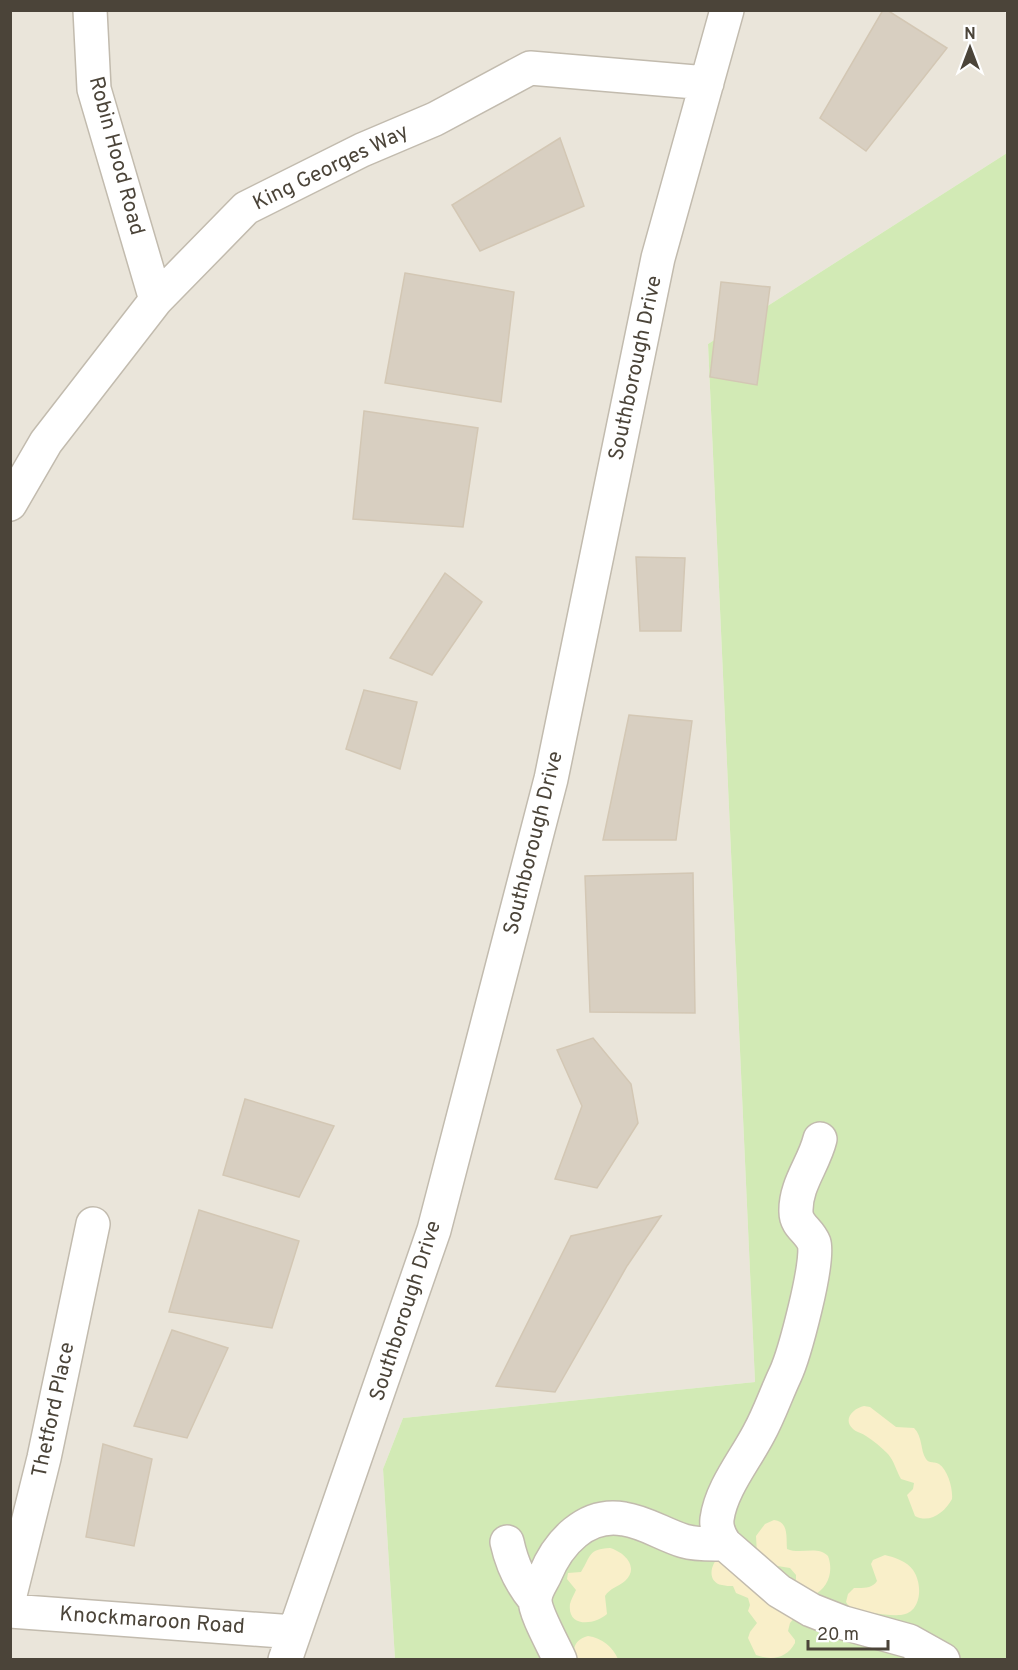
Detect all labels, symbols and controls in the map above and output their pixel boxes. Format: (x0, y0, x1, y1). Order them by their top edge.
north arrow (940, 18, 1000, 78)
text: N (964, 25, 976, 45)
street label: Robin Hood Road (82, 74, 150, 238)
street label: King Georges Way (249, 119, 413, 217)
street label: Southborough Drive (603, 273, 669, 463)
street label: Southborough Drive (498, 748, 570, 938)
street label: Southborough Drive (364, 1217, 448, 1405)
street label: Thetford Place (26, 1340, 82, 1480)
street label: Knockmaroon Road (58, 1601, 246, 1641)
scale bar (808, 1613, 888, 1651)
text: 20 m (817, 1624, 859, 1647)

